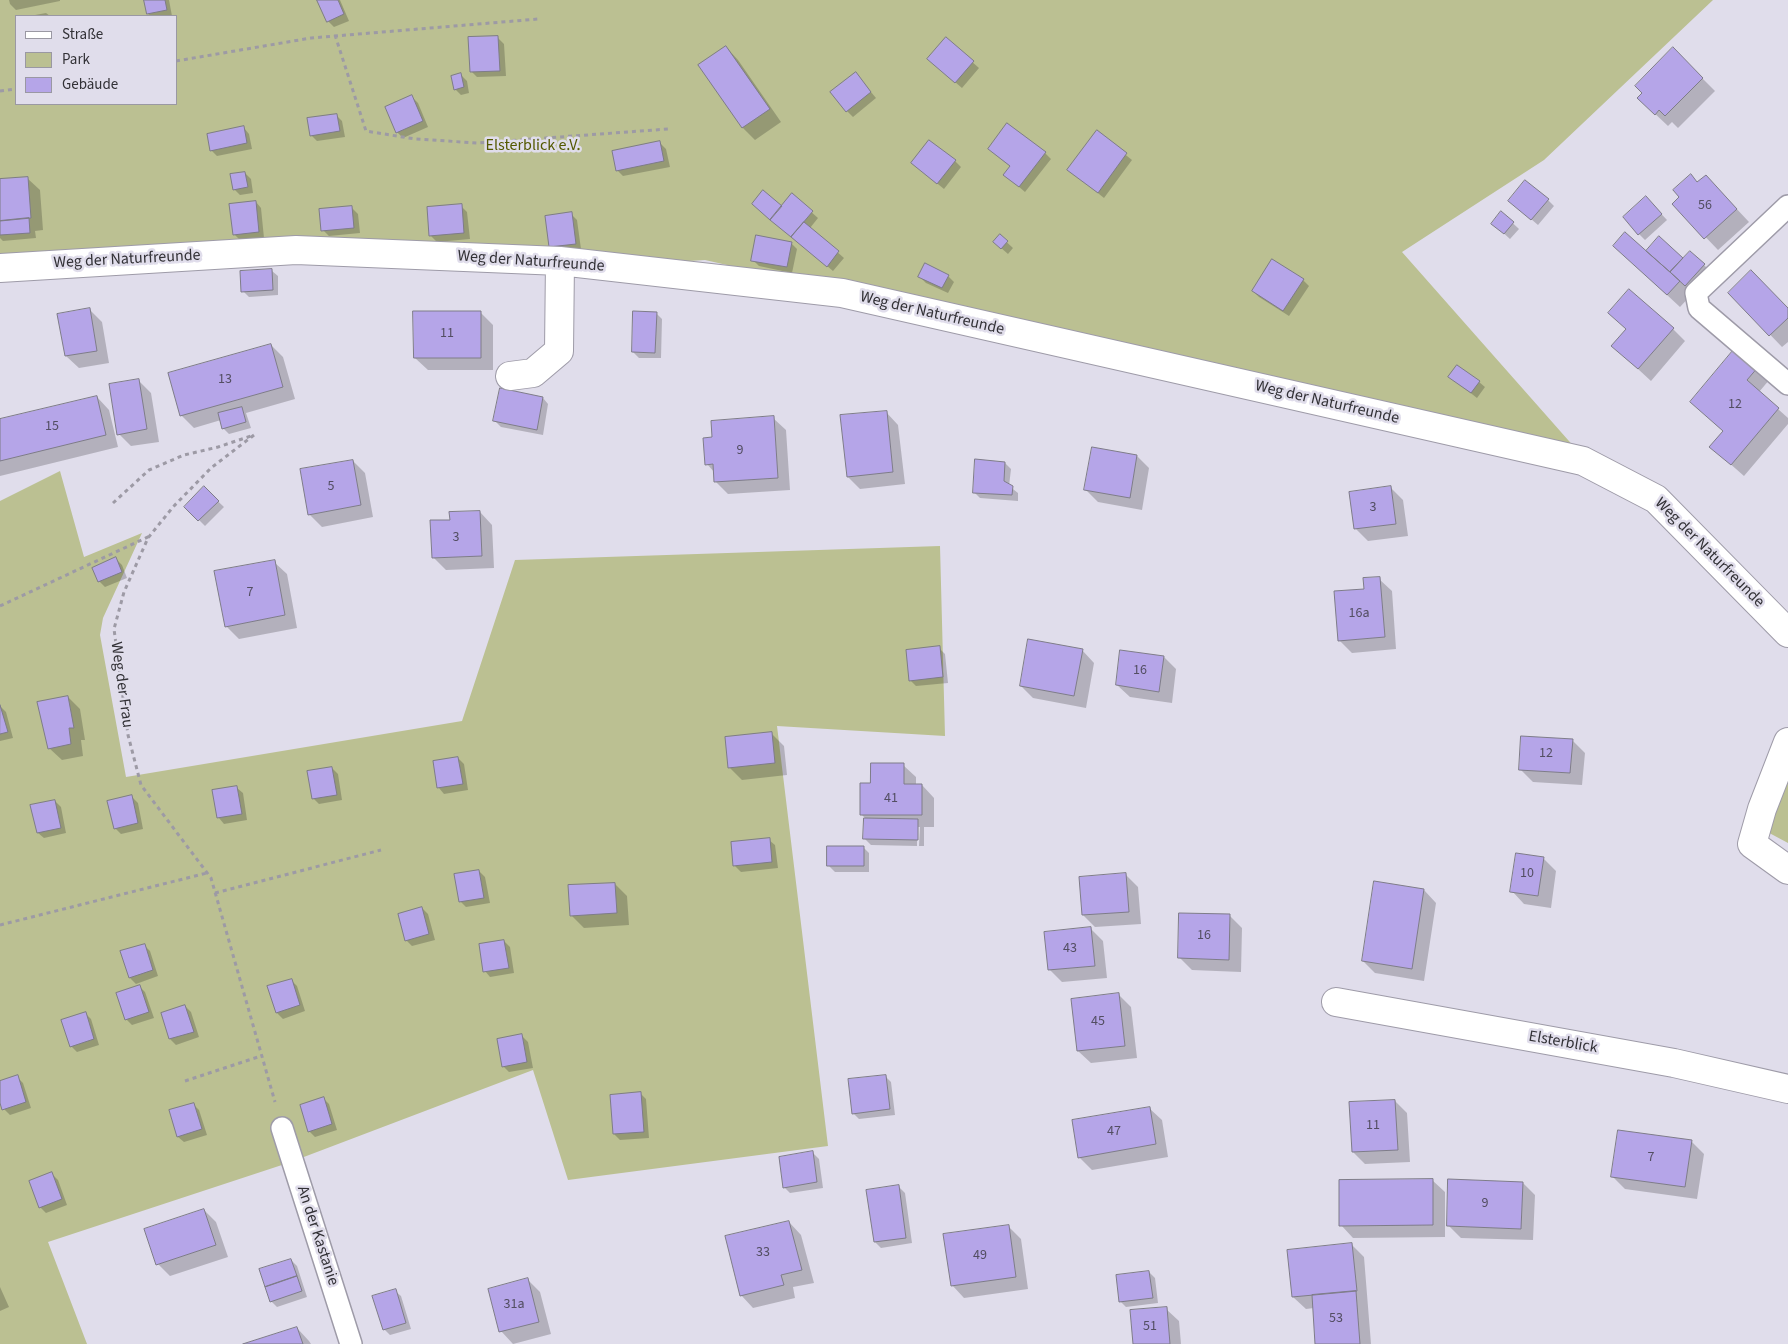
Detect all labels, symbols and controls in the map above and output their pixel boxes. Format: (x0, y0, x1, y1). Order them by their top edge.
legend (15, 15, 178, 105)
text: Straße (62, 24, 103, 45)
text: Park (62, 49, 90, 70)
text: Gebäude (62, 74, 118, 95)
park label: Elsterblick e.V. (486, 136, 580, 156)
house number: 56 (1698, 198, 1712, 214)
street label: Weg der Naturfreunde (53, 247, 201, 273)
street label: Weg der Naturfreunde (457, 247, 605, 277)
street label: Weg der Naturfreunde (858, 288, 1006, 340)
house number: 11 (440, 326, 454, 342)
house number: 13 (218, 372, 232, 388)
street label: Weg der Naturfreunde (1253, 377, 1401, 429)
house number: 12 (1728, 397, 1742, 413)
house number: 15 (45, 419, 59, 435)
house number: 9 (737, 443, 743, 459)
house number: 5 (328, 479, 334, 495)
street label: Weg der Naturfreunde (1650, 494, 1768, 612)
house number: 3 (1370, 500, 1376, 516)
house number: 3 (453, 530, 459, 546)
house number: 7 (247, 585, 253, 601)
house number: 16a (1349, 606, 1369, 622)
street label: Weg der Frau (105, 641, 137, 729)
house number: 16 (1133, 663, 1147, 679)
house number: 12 (1539, 746, 1553, 762)
house number: 41 (884, 791, 898, 807)
house number: 10 (1520, 866, 1534, 882)
house number: 16 (1197, 928, 1211, 944)
house number: 43 (1063, 941, 1077, 957)
house number: 45 (1091, 1014, 1105, 1030)
street label: Elsterblick (1527, 1027, 1599, 1059)
house number: 11 (1366, 1118, 1380, 1134)
house number: 47 (1107, 1124, 1121, 1140)
house number: 7 (1648, 1150, 1654, 1166)
street label: An der Kastanie (292, 1184, 342, 1288)
house number: 9 (1482, 1196, 1488, 1212)
house number: 33 (756, 1245, 770, 1261)
house number: 49 (973, 1248, 987, 1264)
house number: 31a (504, 1297, 524, 1313)
house number: 53 (1329, 1311, 1343, 1327)
house number: 51 (1143, 1319, 1157, 1335)

